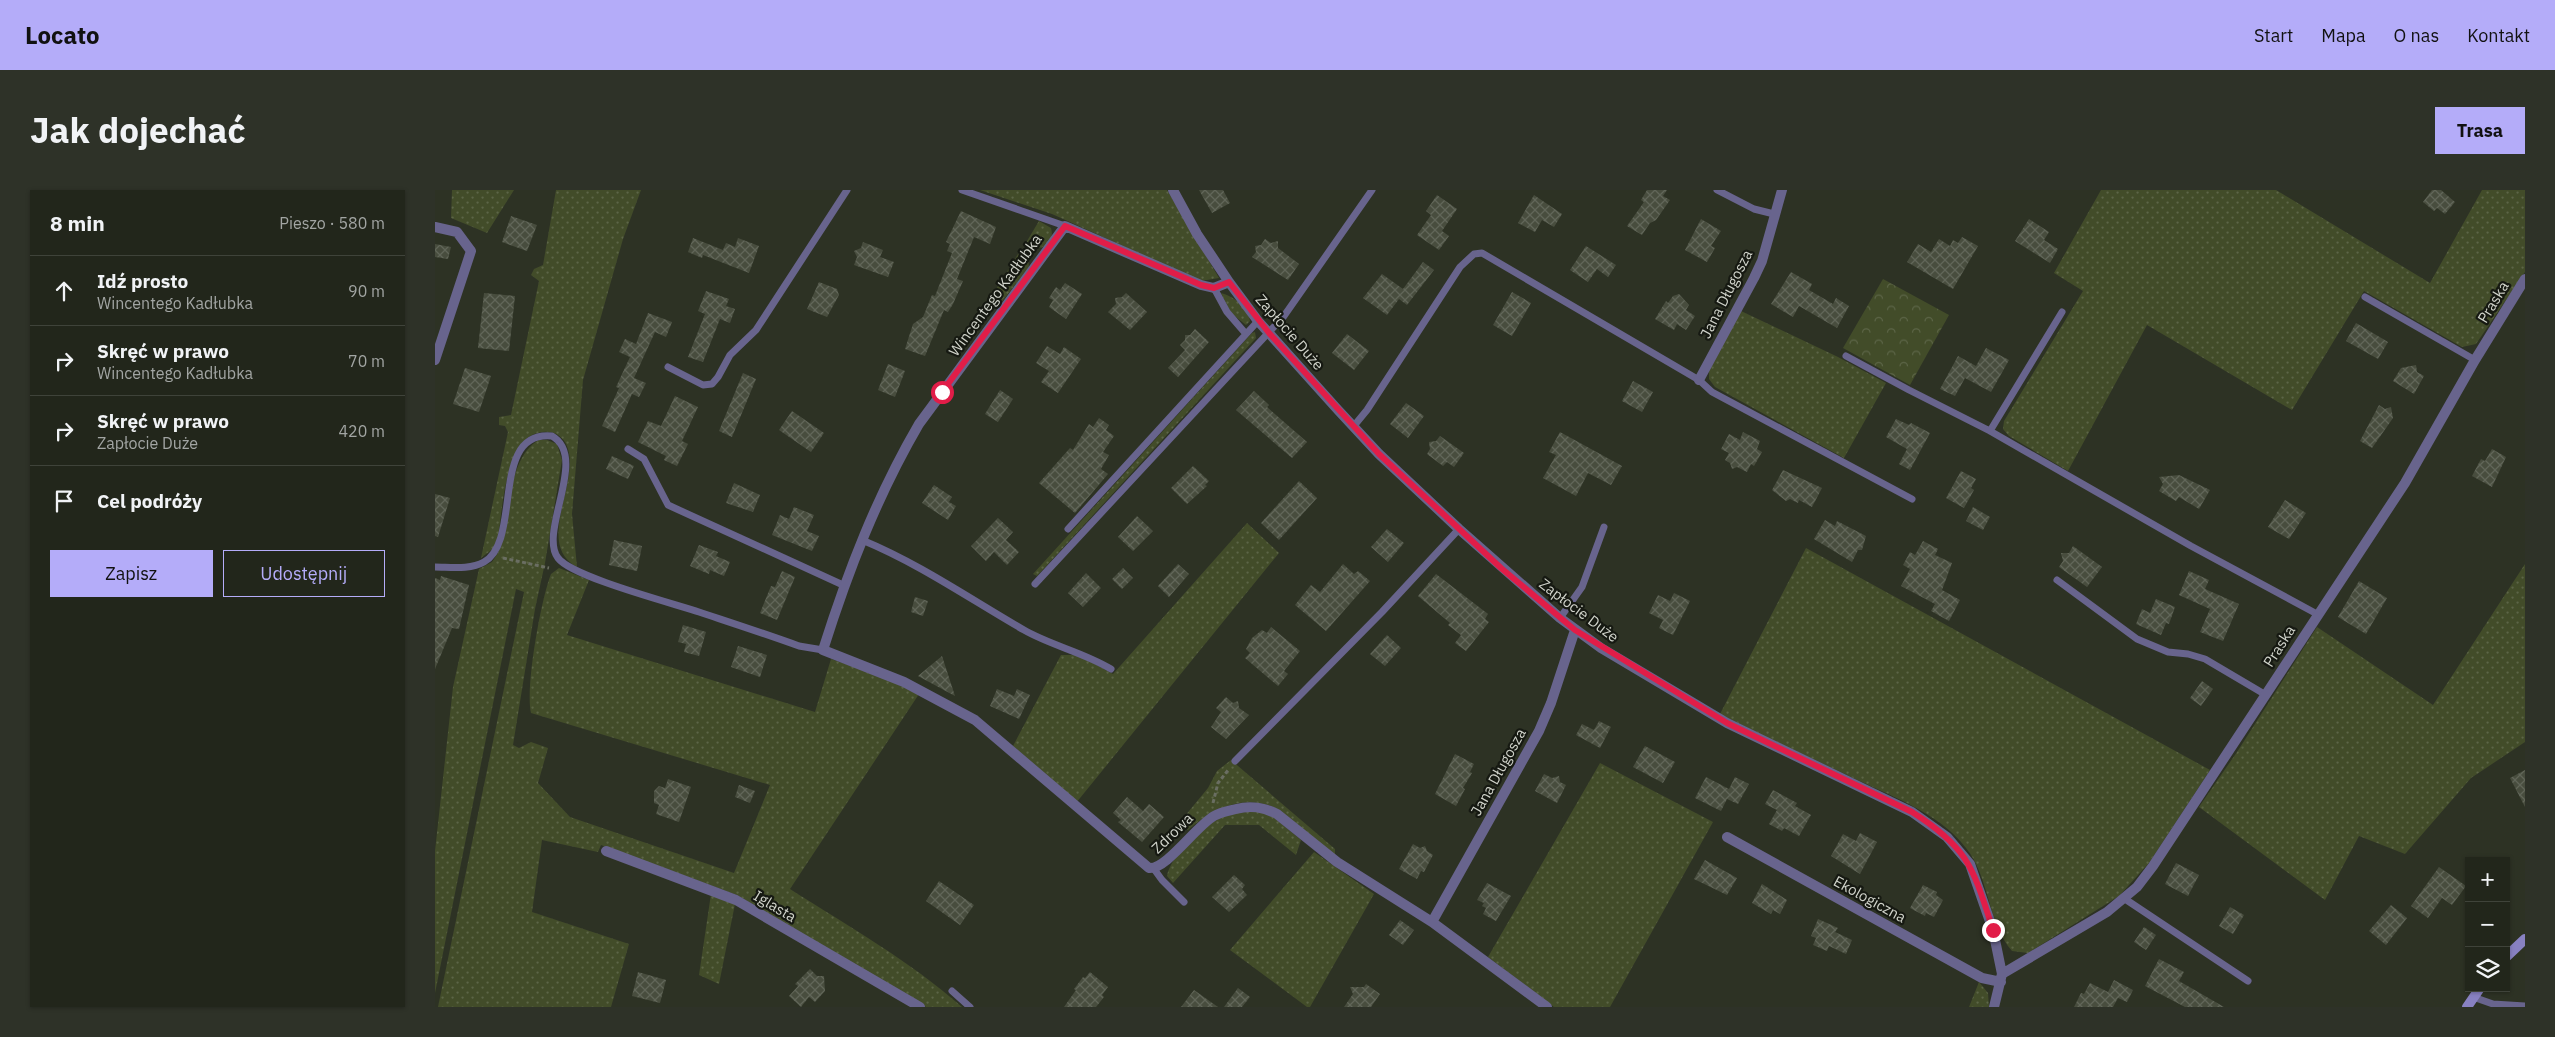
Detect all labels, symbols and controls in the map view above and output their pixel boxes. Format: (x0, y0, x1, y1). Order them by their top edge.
text: Locato (25, 19, 100, 51)
text: Start (2254, 24, 2293, 47)
text: Mapa (2321, 24, 2366, 47)
text: O nas (2394, 24, 2439, 47)
text: Kontakt (2467, 24, 2530, 47)
text: Jak dojechać (30, 107, 246, 153)
button: Trasa (2435, 107, 2525, 154)
text: 8 min (50, 209, 105, 237)
text: Pieszo · 580 m (279, 213, 385, 233)
street label: Wincentego Kadłubka (944, 230, 1046, 360)
street label: Jana Długosza (1696, 247, 1756, 341)
text: Idź prosto (97, 269, 188, 293)
icon: ahead (50, 277, 78, 305)
street label: Praska (2473, 278, 2513, 326)
text: 90 m (348, 281, 385, 301)
street label: Zapłocie Duże (1252, 290, 1328, 374)
text: Wincentego Kadłubka (97, 293, 253, 313)
text: Skręć w prawo (97, 339, 229, 363)
icon: right (50, 347, 78, 375)
text: 70 m (348, 351, 385, 371)
text: Wincentego Kadłubka (97, 363, 253, 383)
route start (931, 381, 954, 404)
text: Skręć w prawo (97, 409, 229, 433)
icon: right (50, 417, 78, 445)
text: 420 m (338, 421, 385, 441)
text: Zapłocie Duże (97, 433, 198, 453)
icon: arrive (50, 487, 78, 515)
text: Cel podróży (97, 489, 202, 513)
button: Zapisz (50, 550, 213, 597)
button: Udostępnij (223, 550, 385, 597)
street label: Zapłocie Duże (1535, 574, 1623, 646)
street label: Praska (2259, 622, 2299, 670)
street label: Jana Długosza (1466, 725, 1530, 819)
street label: Zdrowa (1147, 809, 1197, 857)
map controls (2465, 857, 2510, 992)
button: + (2465, 857, 2510, 902)
street label: Ekologiczna (1830, 871, 1910, 927)
street label: Iglasta (750, 886, 800, 926)
button: − (2465, 902, 2510, 947)
route end (1982, 919, 2005, 942)
button: layers (2465, 947, 2510, 992)

